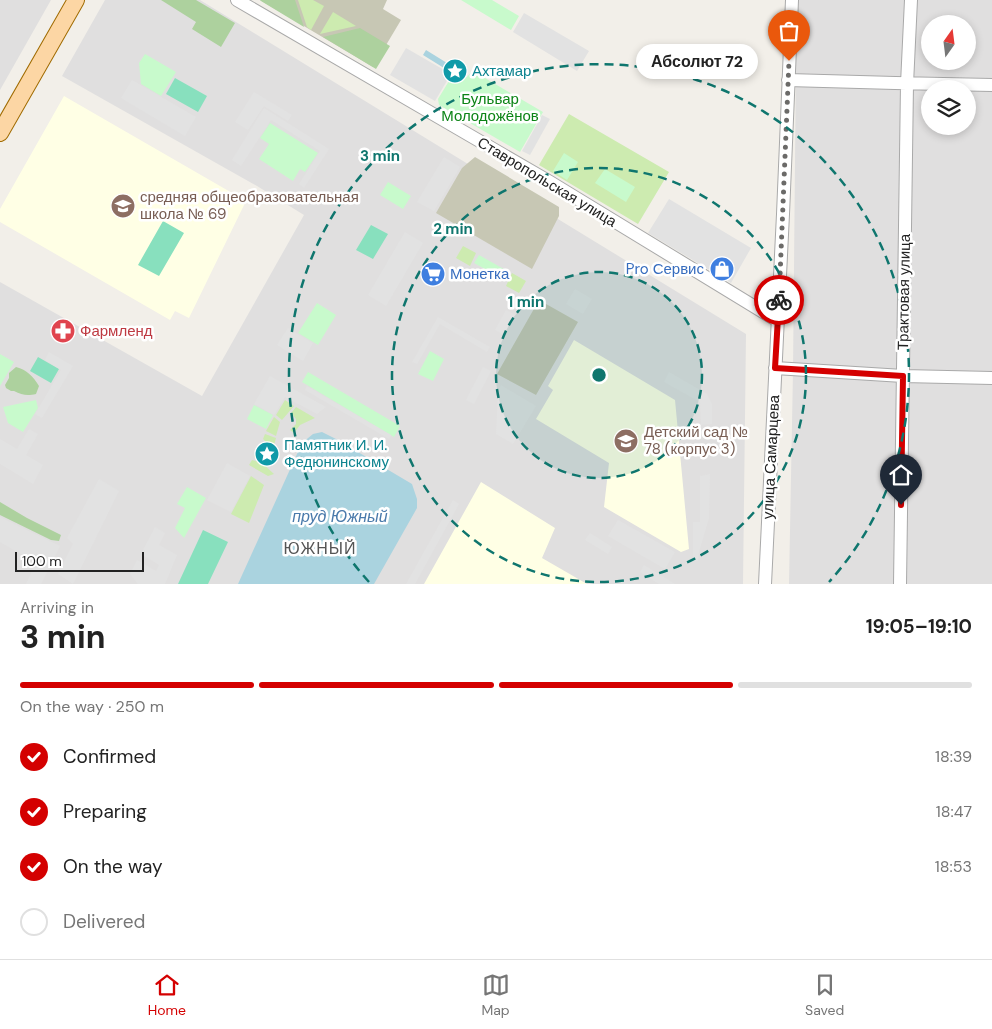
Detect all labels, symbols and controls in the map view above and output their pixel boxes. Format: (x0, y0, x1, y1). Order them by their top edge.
pin (768, 10, 810, 61)
north arrow (921, 15, 976, 70)
map controls (921, 15, 976, 135)
icon: bag (775, 17, 803, 45)
callout: Абсолют 72 (636, 44, 759, 78)
text: Абсолют 72 (651, 51, 743, 72)
place icon: Ахтамар (442, 58, 468, 84)
place label: Ахтамар (472, 61, 531, 81)
button: layers (921, 80, 976, 135)
park label: Бульвар Молодожёнов (441, 89, 539, 126)
street label: Ставропольская улица (474, 132, 621, 232)
text: 3 min (360, 146, 400, 166)
place label: средняя общеобразовательная школа № 69 (140, 187, 359, 224)
school or university icon: средняя общеобразовательная школа № 69 (110, 193, 136, 219)
text: 2 min (433, 219, 473, 239)
street label: Трактовая улица (893, 233, 915, 350)
shop icon: Pro Сервис (709, 256, 735, 282)
place label: Pro Сервис (626, 259, 704, 279)
supermarket icon: Монетка (420, 261, 446, 287)
place label: Монетка (450, 264, 510, 284)
courier (754, 275, 804, 325)
icon: bike (765, 286, 793, 314)
text: 1 min (508, 292, 544, 312)
pharmacy icon: Фармленд (50, 318, 76, 344)
place label: Фармленд (80, 321, 153, 341)
centre of rings (590, 366, 608, 384)
street label: улица Самарцева (758, 394, 784, 520)
place label: Детский сад № 78 (корпус 3) (644, 422, 748, 459)
school or university icon: Детский сад № 78 (корпус 3) (613, 428, 639, 454)
place label: Памятник И. И. Федюнинскому (284, 435, 389, 472)
place icon: Памятник И. И. Федюнинскому (254, 441, 280, 467)
pin (880, 454, 922, 505)
icon: home (887, 461, 915, 489)
water label: пруд Южный (292, 506, 388, 527)
district label: ЮЖНЫЙ (284, 538, 356, 559)
scale bar (15, 549, 144, 572)
text: 100 m (22, 552, 62, 570)
text: Arriving in (20, 597, 94, 618)
text: 19:05–19:10 (866, 614, 972, 639)
text: 3 min (20, 616, 105, 658)
text: On the way · 250 m (20, 696, 164, 717)
icon: check (20, 743, 48, 771)
text: Confirmed (63, 744, 156, 769)
text: 18:39 (935, 746, 972, 767)
icon: check (20, 798, 48, 826)
text: Preparing (63, 799, 147, 824)
text: 18:47 (936, 801, 972, 822)
icon: check (20, 853, 48, 881)
text: On the way (63, 854, 163, 879)
text: 18:53 (935, 856, 972, 877)
text: Delivered (63, 909, 145, 934)
tab: Home (148, 971, 186, 1019)
tab: Map (481, 971, 510, 1019)
tab: Saved (805, 971, 844, 1019)

